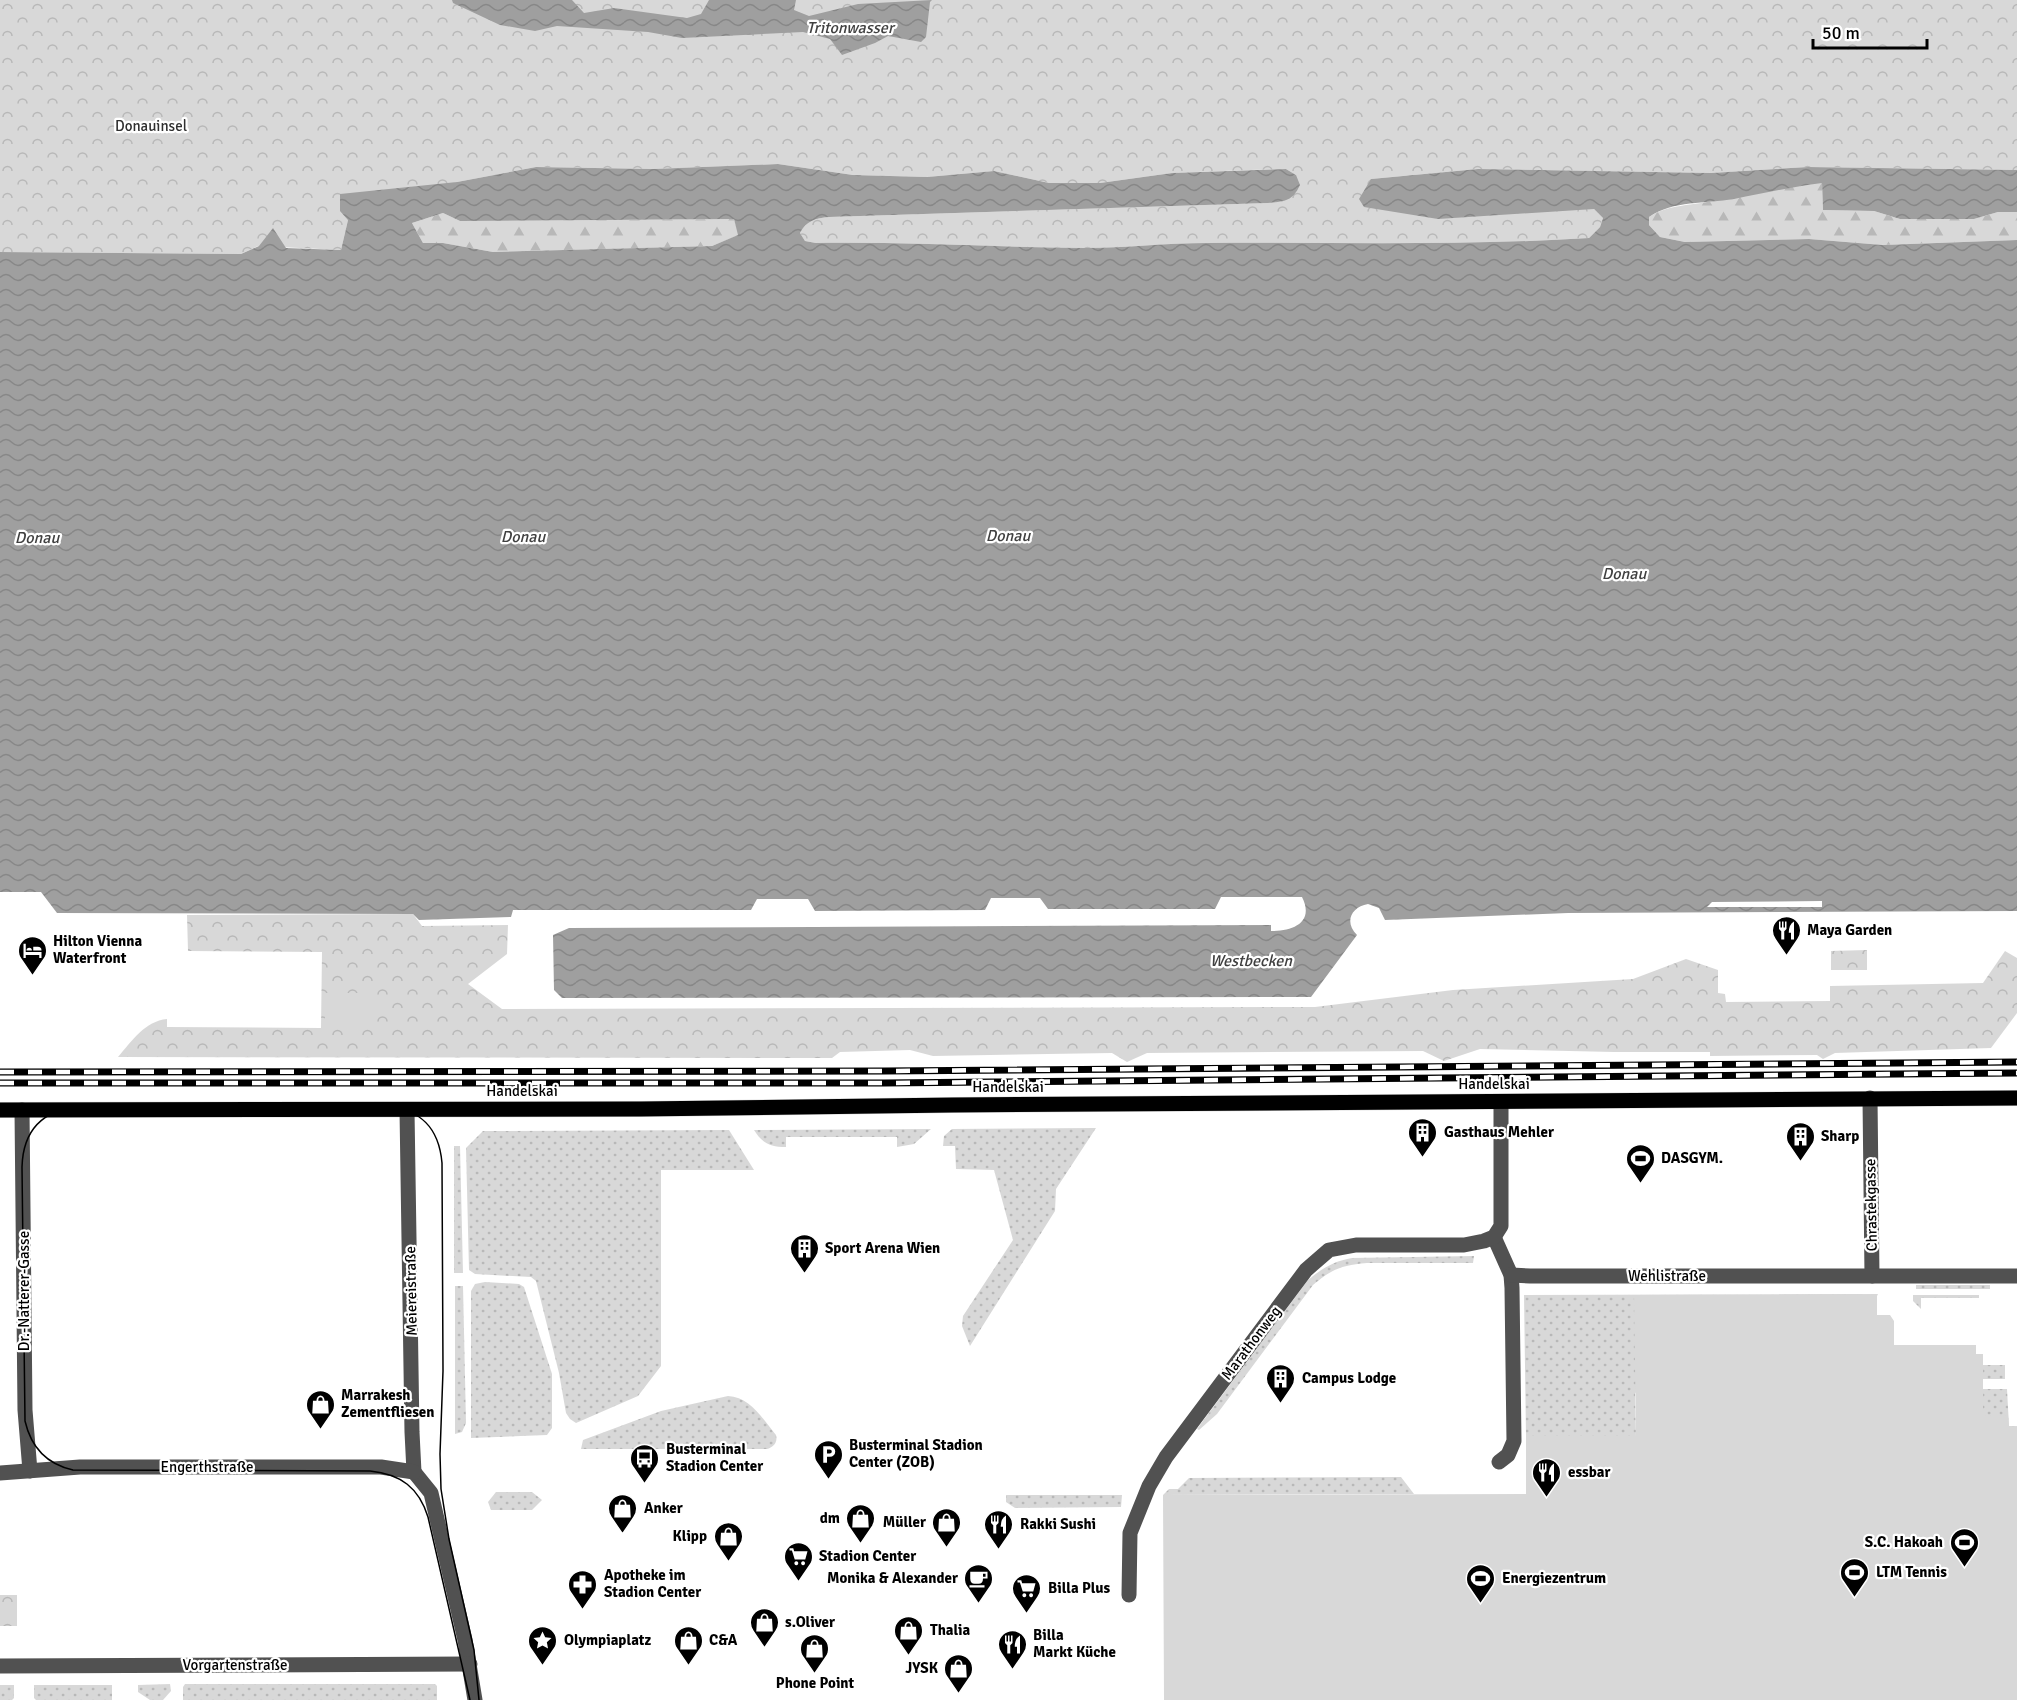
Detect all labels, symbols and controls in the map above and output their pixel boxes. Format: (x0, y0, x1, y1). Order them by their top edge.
scale bar (1813, 12, 1927, 50)
water label: Tritonwasser (806, 18, 896, 38)
text: 50 m (1822, 22, 1860, 44)
park label: Donauinsel (115, 117, 187, 135)
water label: Donau (986, 526, 1031, 546)
water label: Donau (501, 527, 546, 547)
water label: Donau (15, 528, 60, 548)
water label: Donau (1602, 564, 1647, 584)
restaurant icon: Maya Garden (1770, 914, 1802, 956)
place label: Maya Garden (1807, 921, 1892, 939)
place label: Hilton Vienna Waterfront (53, 932, 143, 967)
hotel icon: Hilton Vienna Waterfront (16, 934, 48, 976)
water label: Westbecken (1210, 951, 1293, 971)
street label: Handelskai (1458, 1075, 1530, 1093)
street label: Handelskai (972, 1078, 1044, 1096)
street label: Handelskai (486, 1082, 558, 1100)
building icon: Gasthaus Mehler (1407, 1116, 1439, 1158)
building icon: Sharp (1784, 1120, 1816, 1162)
place label: Gasthaus Mehler (1444, 1123, 1554, 1141)
place label: Sharp (1821, 1127, 1859, 1145)
sports icon: DASGYM. (1624, 1142, 1656, 1184)
place label: DASGYM. (1661, 1149, 1723, 1167)
street label: Chrastekgasse (1861, 1158, 1881, 1252)
street label: Dr.-Natterer-Gasse (15, 1231, 33, 1351)
building icon: Sport Arena Wien (788, 1232, 820, 1274)
place label: Sport Arena Wien (825, 1239, 940, 1257)
street label: Meiereistraße (401, 1246, 421, 1336)
street label: Wehlistraße (1628, 1267, 1706, 1285)
street label: Marathonweg (1217, 1302, 1285, 1383)
building icon: Campus Lodge (1265, 1362, 1297, 1404)
place label: Campus Lodge (1302, 1369, 1396, 1387)
place label: Marrakesh Zementfliesen (341, 1386, 435, 1421)
shop icon: Marrakesh Zementfliesen (304, 1388, 336, 1430)
place label: Busterminal Stadion Center (ZOB) (849, 1436, 983, 1471)
parking icon: Busterminal Stadion Center (ZOB) (812, 1438, 844, 1480)
place label: Busterminal Stadion Center (666, 1440, 763, 1475)
bus stop icon: Busterminal Stadion Center (629, 1442, 661, 1484)
restaurant icon: essbar (1531, 1456, 1563, 1498)
street label: Engerthstraße (160, 1458, 254, 1476)
place label: essbar (1568, 1463, 1610, 1481)
shop icon: Anker (607, 1492, 639, 1534)
place label: Anker (644, 1499, 683, 1517)
shop icon: dm (845, 1502, 877, 1544)
shop icon: Müller (931, 1506, 963, 1548)
restaurant icon: Rakki Sushi (983, 1508, 1015, 1550)
place label: dm (820, 1509, 840, 1527)
place label: Müller (883, 1513, 926, 1531)
place label: Rakki Sushi (1020, 1515, 1096, 1533)
shop icon: Klipp (712, 1520, 744, 1562)
sports icon: S.C. Hakoah (1948, 1526, 1980, 1568)
place label: Klipp (673, 1527, 707, 1545)
place label: S.C. Hakoah (1865, 1533, 1943, 1551)
supermarket icon: Stadion Center (782, 1540, 814, 1582)
place label: Stadion Center (819, 1547, 916, 1565)
sports icon: LTM Tennis (1839, 1556, 1871, 1598)
cafe icon: Monika & Alexander (963, 1562, 995, 1604)
sports icon: Energiezentrum (1465, 1562, 1497, 1604)
place label: LTM Tennis (1876, 1563, 1947, 1581)
place label: Apotheke im Stadion Center (604, 1566, 701, 1601)
pharmacy icon: Apotheke im Stadion Center (567, 1568, 599, 1610)
place label: Monika & Alexander (827, 1569, 958, 1587)
place label: Energiezentrum (1502, 1569, 1606, 1587)
supermarket icon: Billa Plus (1011, 1572, 1043, 1614)
place label: Billa Plus (1048, 1579, 1111, 1597)
shop icon: s.Oliver (748, 1606, 780, 1648)
place label: s.Oliver (785, 1613, 835, 1631)
shop icon: Thalia (893, 1614, 925, 1656)
place label: Thalia (930, 1621, 970, 1639)
place icon: Olympiaplatz (527, 1624, 559, 1666)
shop icon: C&A (672, 1624, 704, 1666)
place label: Billa Markt Küche (1033, 1626, 1116, 1661)
restaurant icon: Billa Markt Küche (996, 1628, 1028, 1670)
place label: Olympiaplatz (564, 1631, 652, 1649)
place label: C&A (709, 1631, 738, 1649)
shop icon: Phone Point (799, 1632, 831, 1674)
shop icon: JYSK (943, 1652, 975, 1694)
street label: Vorgartenstraße (183, 1656, 287, 1674)
place label: JYSK (905, 1659, 939, 1677)
place label: Phone Point (776, 1674, 855, 1692)

